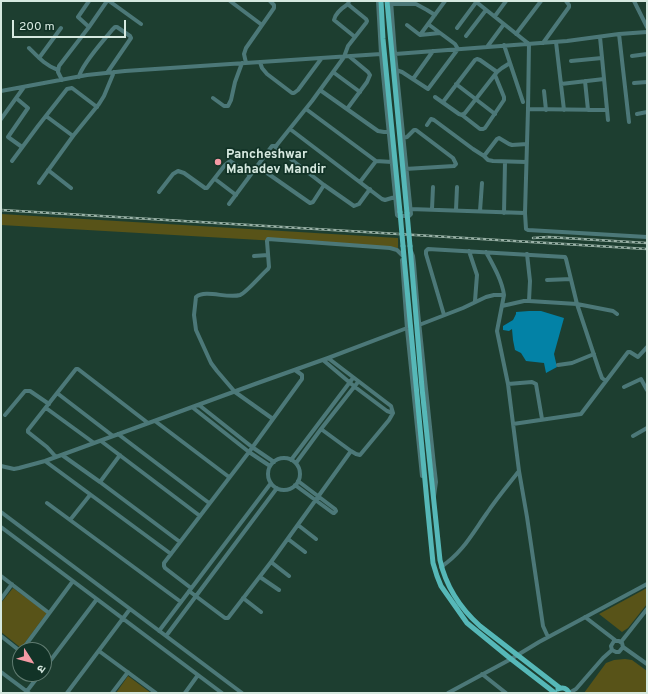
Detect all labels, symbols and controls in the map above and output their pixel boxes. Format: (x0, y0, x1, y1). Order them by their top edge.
scale bar (14, 12, 128, 38)
text: 200 m (19, 19, 55, 35)
place label: Pancheshwar Mahadev Mandir (226, 147, 326, 178)
marker: Pancheshwar Mahadev Mandir (213, 157, 223, 167)
north arrow (12, 642, 52, 682)
text: उ (33, 662, 48, 675)

